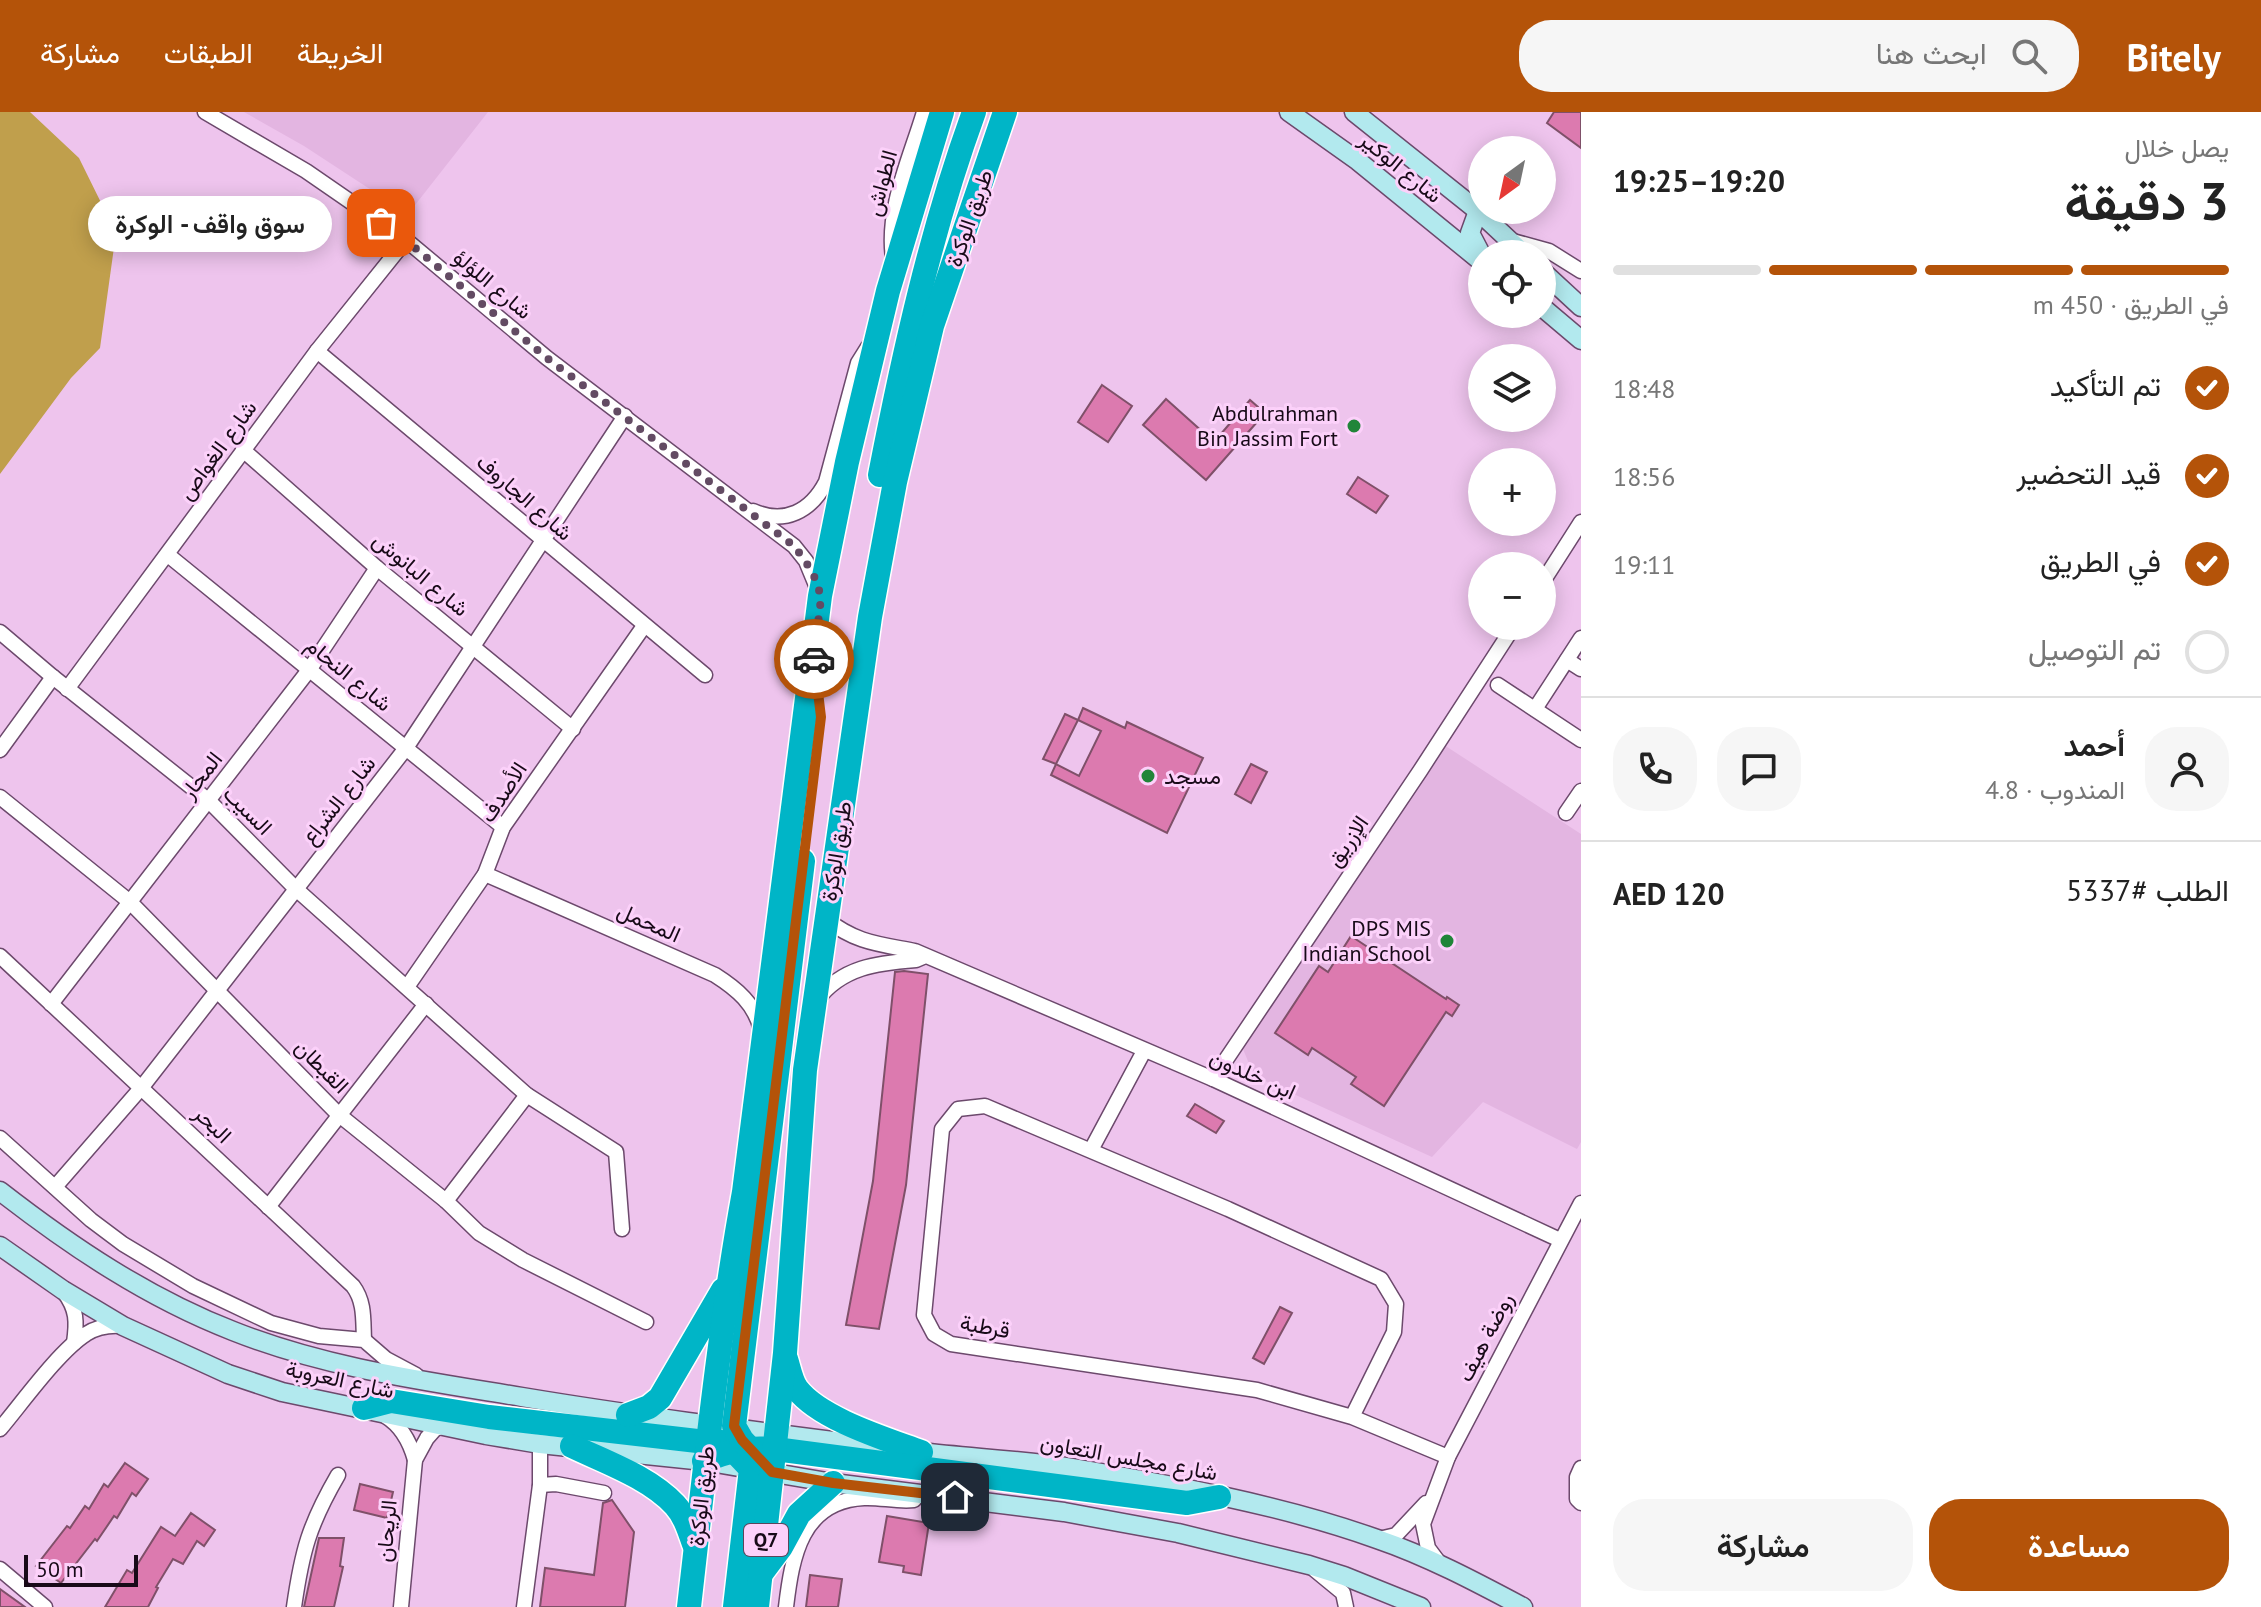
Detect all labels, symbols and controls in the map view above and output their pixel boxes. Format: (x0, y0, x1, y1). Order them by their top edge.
search box (1519, 20, 2079, 92)
text: Bitely (2127, 32, 2221, 81)
text: ابحث هنا (1876, 33, 1987, 72)
text: مشاركة (40, 34, 120, 71)
text: الطبقات (164, 34, 253, 71)
text: الخريطة (297, 34, 383, 71)
icon: search (2007, 34, 2051, 78)
street label: شارع الوكير (1353, 125, 1448, 210)
text: يصل خلال (2124, 131, 2229, 164)
north arrow (1468, 136, 1556, 224)
map controls (1468, 136, 1556, 640)
street label: الطواش (859, 147, 903, 219)
text: 19:20–19:25 (1613, 161, 1785, 200)
street label: طريق الوكرة (939, 166, 999, 270)
text: 3 دقيقة (2064, 167, 2229, 234)
pin (347, 189, 415, 257)
callout: سوق واقف - الوكرة (89, 195, 333, 251)
icon: bag (359, 201, 403, 245)
text: سوق واقف - الوكرة (115, 207, 305, 240)
button: locate (1468, 240, 1556, 328)
street label: شارع اللؤلؤ (447, 243, 538, 326)
text: في الطريق · 450 m (2033, 288, 2229, 321)
button: layers (1468, 344, 1556, 432)
text: تم التأكيد (2050, 365, 2161, 404)
icon: check (2185, 366, 2229, 410)
text: 18:48 (1613, 372, 1675, 405)
street label: شارع الغواص (171, 395, 263, 506)
place label: Abdulrahman Bin Jassim Fort (1197, 399, 1339, 452)
marker: Abdulrahman Bin Jassim Fort (1345, 417, 1363, 435)
street label: شارع الجاروف (470, 448, 579, 547)
button: + (1468, 448, 1556, 536)
text: قيد التحضير (2016, 453, 2161, 492)
icon: check (2185, 454, 2229, 498)
text: 18:56 (1613, 460, 1675, 493)
street label: شارع البانوش (367, 526, 475, 623)
text: في الطريق (2040, 541, 2161, 580)
icon: check (2185, 542, 2229, 586)
text: 19:11 (1613, 548, 1675, 581)
button: − (1468, 552, 1556, 640)
courier (774, 619, 854, 699)
text: تم التوصيل (2028, 629, 2161, 668)
street label: شارع النحام (300, 631, 398, 718)
icon: car (792, 637, 836, 681)
text: أحمد (2063, 725, 2125, 764)
button: phone (1613, 727, 1697, 811)
button: chat (1717, 727, 1801, 811)
button: person (2145, 727, 2229, 811)
street label: المحار (173, 746, 228, 805)
street label: شارع الشراع (295, 750, 382, 851)
street label: الأصدف (473, 756, 533, 828)
place label: مسجد (1164, 762, 1221, 790)
marker: مسجد (1139, 767, 1157, 785)
text: المندوب · 4.8 (1985, 773, 2125, 806)
street label: السيب (217, 779, 279, 841)
street label: طريق الوكرة (814, 799, 858, 903)
street label: الإزريق (1320, 810, 1375, 873)
text: الطلب #5337 (2066, 870, 2229, 909)
text: AED 120 (1613, 874, 1724, 913)
street label: المحمل (613, 896, 685, 948)
place label: DPS MIS Indian School (1302, 914, 1432, 967)
marker: DPS MIS Indian School (1438, 932, 1456, 950)
street label: القبطان (289, 1033, 355, 1099)
street label: ابن خلدون (1206, 1043, 1300, 1105)
street label: البحر (187, 1098, 238, 1149)
street label: روضة هيف (1451, 1288, 1519, 1386)
street label: قرطبة (958, 1308, 1012, 1344)
street label: شارع العروبة (283, 1354, 397, 1405)
street label: شارع مجلس التعاون (1038, 1428, 1220, 1487)
street label: طريق الوكرة (682, 1445, 720, 1547)
pin (921, 1463, 989, 1531)
icon: home (933, 1475, 977, 1519)
street label: الريحان (369, 1499, 403, 1563)
button: مشاركة (1613, 1499, 1913, 1591)
button: مساعدة (1929, 1499, 2229, 1591)
road number: Q7 (744, 1524, 788, 1556)
scale bar (24, 1551, 138, 1587)
text: 50 m (36, 1555, 84, 1583)

